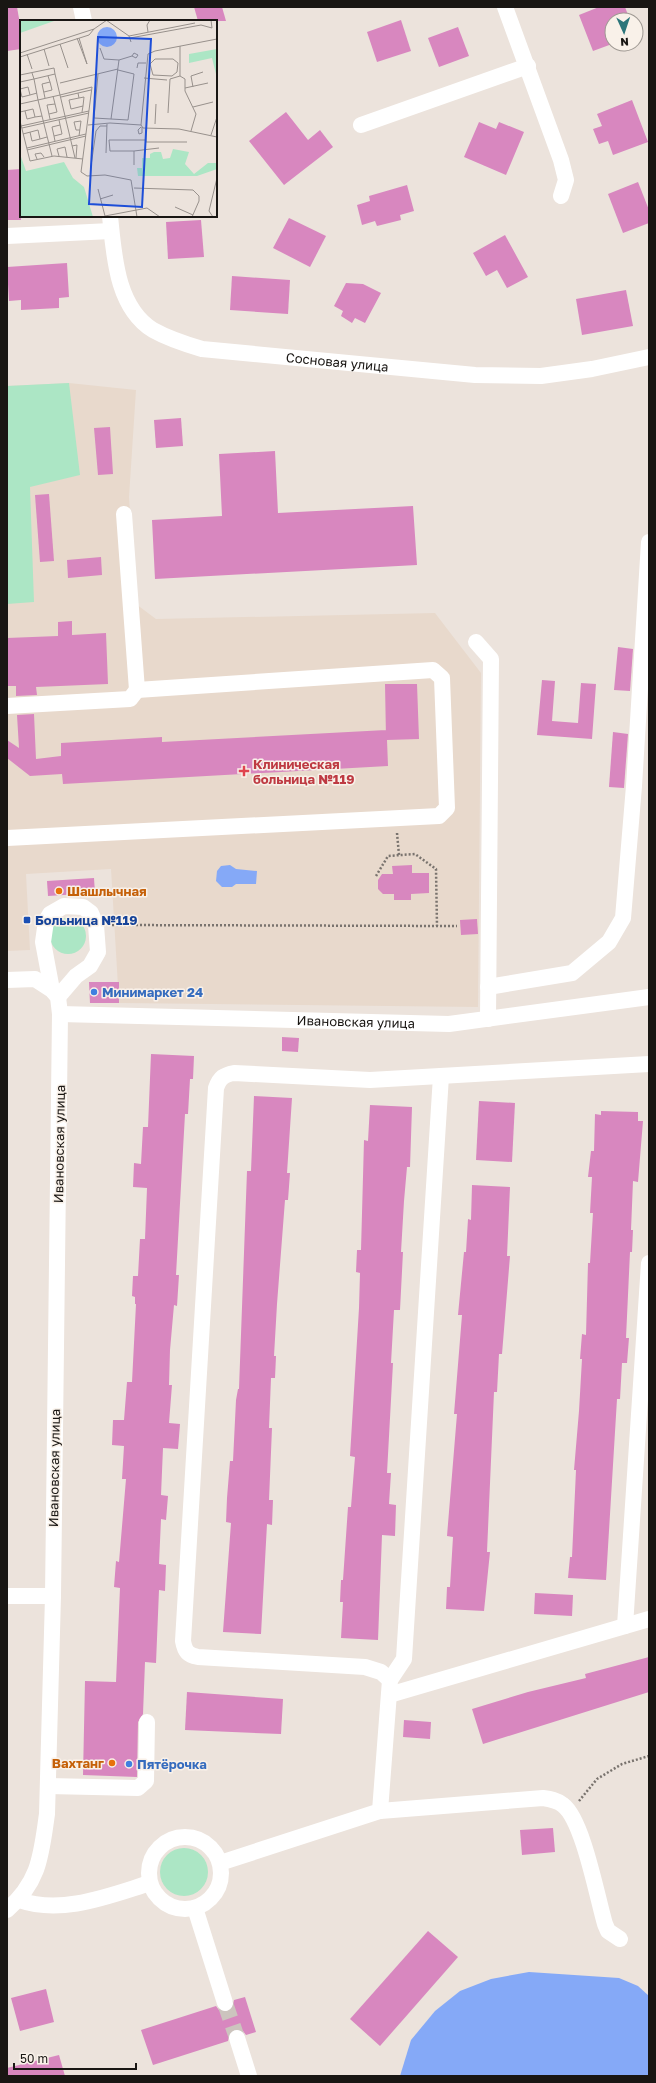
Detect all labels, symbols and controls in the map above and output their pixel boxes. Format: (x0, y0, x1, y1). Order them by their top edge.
north arrow (604, 12, 644, 52)
inset map (20, 20, 217, 217)
text: N (620, 36, 629, 49)
street label: Сосновая улица (285, 349, 389, 375)
place label: Клиническая больница №119 (253, 756, 354, 787)
marker: Клиническая больница №119 (238, 765, 250, 777)
place label: Шашлычная (67, 883, 147, 899)
marker: Шашлычная (54, 886, 64, 896)
place label: Больница №119 (35, 912, 137, 928)
marker: Больница №119 (22, 915, 32, 925)
place label: Минимаркет 24 (102, 984, 203, 1000)
marker: Минимаркет 24 (89, 987, 99, 997)
street label: Ивановская улица (297, 1012, 415, 1031)
street label: Ивановская улица (50, 1085, 68, 1203)
street label: Ивановская улица (45, 1409, 63, 1527)
place label: Вахтанг (52, 1755, 104, 1771)
place label: Пятёрочка (137, 1756, 207, 1772)
marker: Вахтанг (107, 1758, 117, 1768)
marker: Пятёрочка (124, 1759, 134, 1769)
scale bar (14, 2045, 136, 2071)
text: 50 m (20, 2051, 48, 2066)

